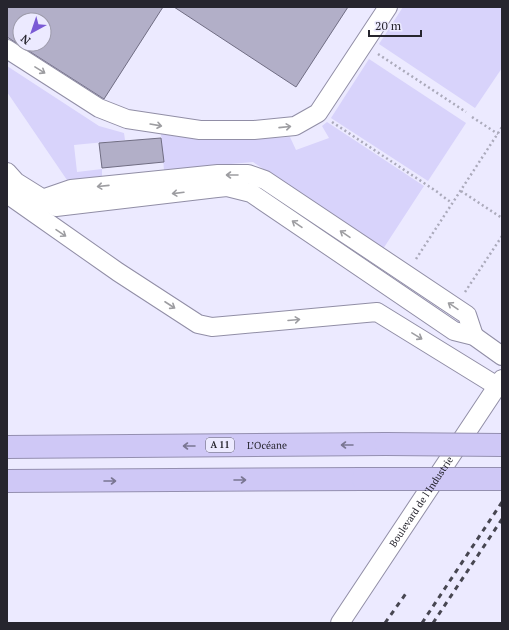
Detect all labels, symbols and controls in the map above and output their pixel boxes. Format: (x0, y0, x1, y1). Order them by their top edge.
north arrow (12, 12, 52, 52)
scale bar (369, 12, 421, 38)
text: 20 m (375, 18, 402, 33)
text: N (17, 31, 33, 48)
one-way arrow (34, 67, 46, 75)
one-way arrow (149, 121, 162, 129)
one-way arrow (279, 123, 292, 130)
one-way arrow (226, 171, 239, 179)
one-way arrow (97, 182, 110, 189)
one-way arrow (172, 189, 185, 197)
one-way arrow (292, 220, 303, 228)
one-way arrow (56, 229, 67, 237)
one-way arrow (340, 230, 351, 238)
one-way arrow (164, 301, 175, 310)
one-way arrow (448, 302, 459, 310)
one-way arrow (287, 316, 300, 323)
one-way arrow (411, 332, 423, 340)
road number: A 11 (206, 438, 234, 452)
street label: L’Océane (247, 438, 287, 452)
one-way arrow (341, 441, 354, 449)
one-way arrow (183, 442, 196, 450)
street label: Boulevard de l'Industrie (386, 453, 456, 549)
one-way arrow (233, 476, 246, 484)
one-way arrow (103, 477, 116, 485)

